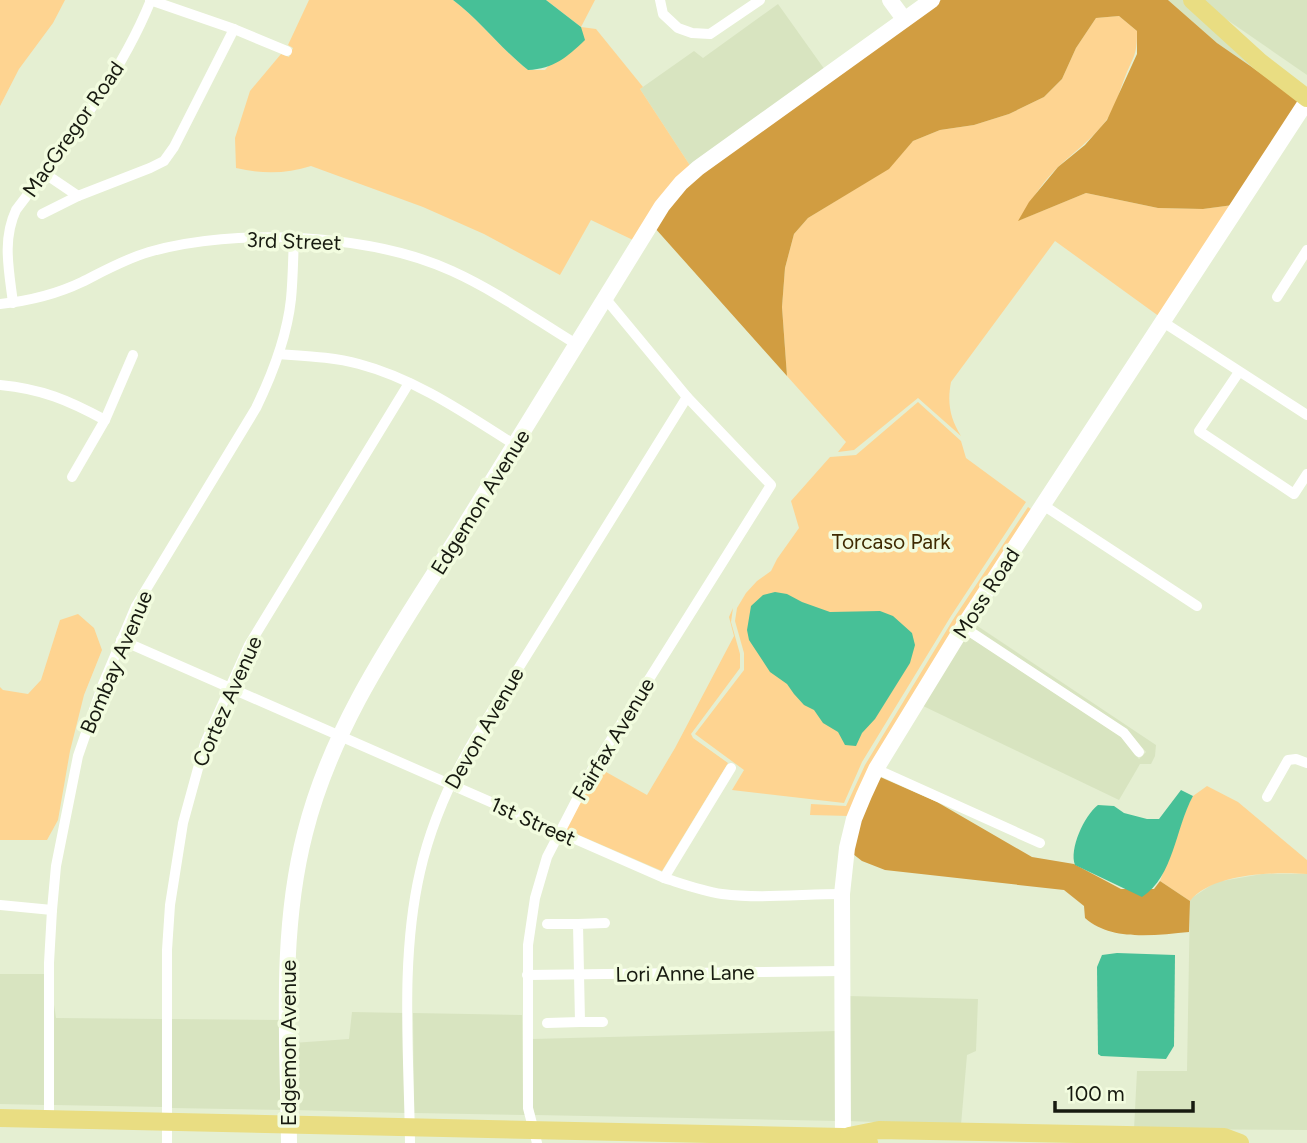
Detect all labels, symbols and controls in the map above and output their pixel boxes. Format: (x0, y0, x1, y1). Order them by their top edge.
street label: MacGregor Road (17, 57, 129, 201)
street label: 3rd Street (246, 227, 342, 255)
street label: Edgemon Avenue (425, 425, 535, 579)
park label: Torcaso Park (832, 529, 951, 554)
street label: Moss Road (947, 543, 1025, 643)
street label: Bombay Avenue (75, 587, 157, 737)
street label: Cortez Avenue (187, 632, 267, 770)
street label: Devon Avenue (439, 663, 529, 793)
street label: Fairfax Avenue (567, 673, 659, 805)
street label: 1st Street (487, 791, 579, 851)
street label: Lori Anne Lane (615, 959, 755, 987)
street label: Edgemon Avenue (276, 960, 301, 1126)
scale bar (1055, 1070, 1193, 1114)
text: 100 m (1066, 1081, 1125, 1106)

